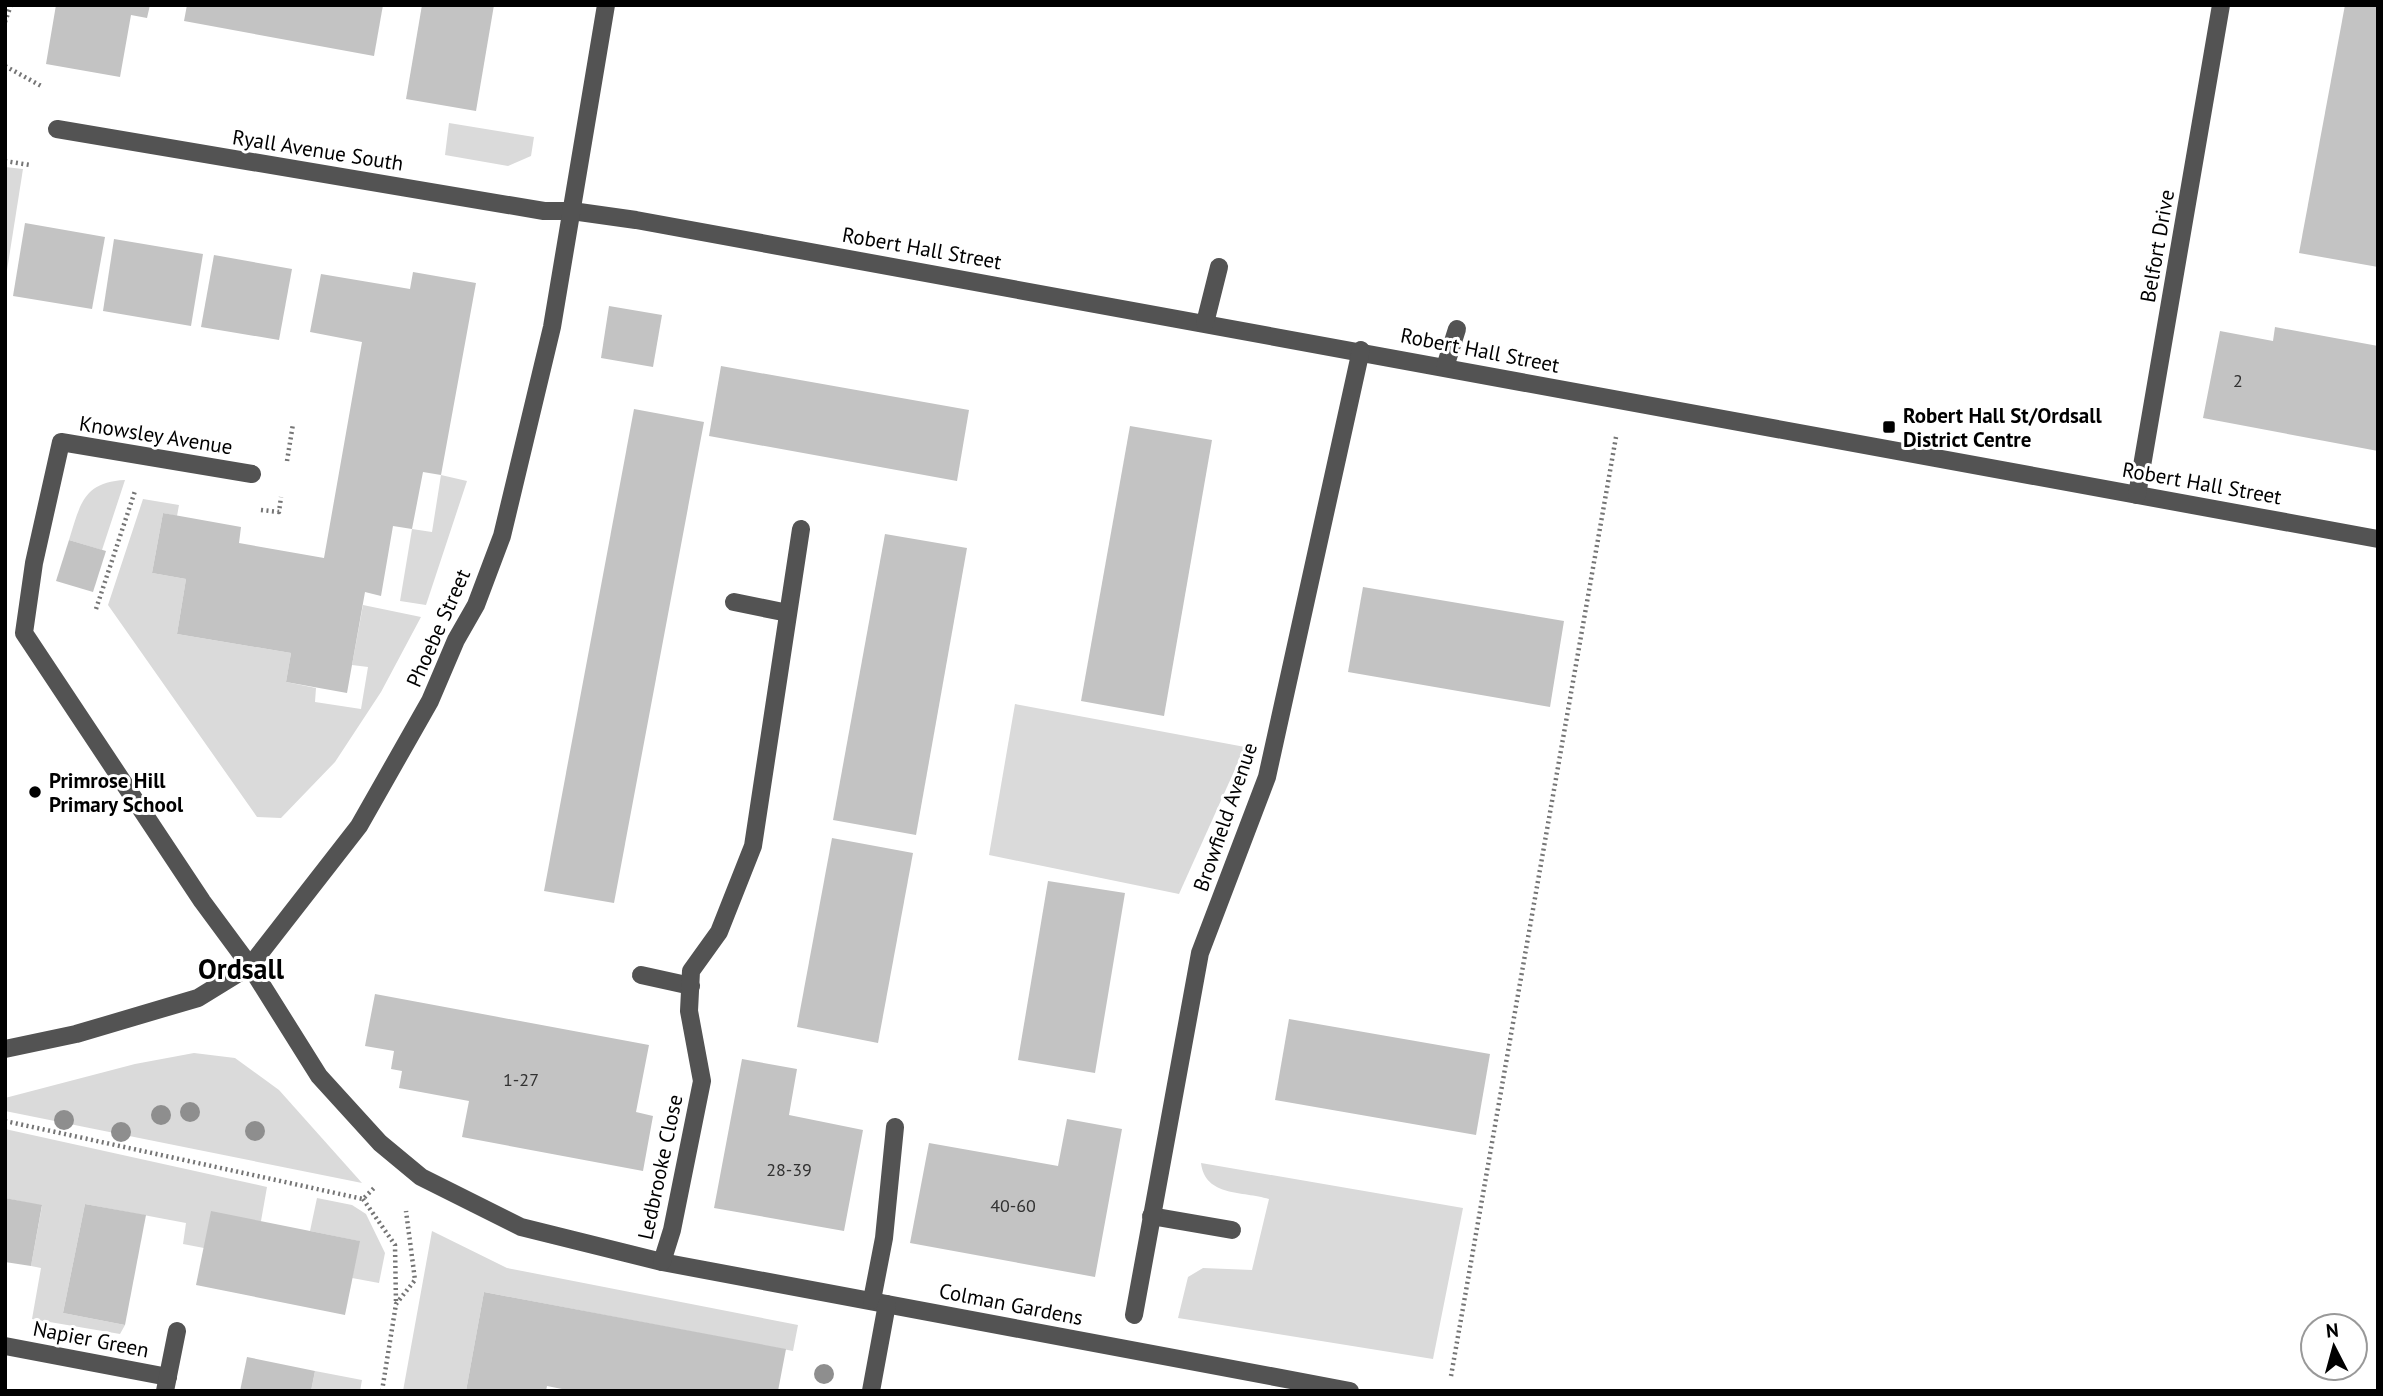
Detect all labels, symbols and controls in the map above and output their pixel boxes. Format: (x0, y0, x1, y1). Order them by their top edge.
street label: Ryall Avenue South (231, 123, 405, 177)
street label: Belfort Drive (2134, 187, 2180, 305)
street label: Robert Hall Street (840, 221, 1004, 275)
street label: Robert Hall Street (1398, 321, 1562, 379)
house number: 2 (2233, 369, 2243, 392)
place label: Robert Hall St/Ordsall District Centre (1903, 402, 2102, 453)
street label: Knowsley Avenue (77, 410, 235, 460)
marker: Robert Hall St/Ordsall District Centre (1881, 419, 1897, 435)
street label: Robert Hall Street (2120, 456, 2284, 510)
street label: Phoebe Street (400, 565, 476, 691)
street label: Browfield Avenue (1187, 739, 1263, 895)
place label: Primrose Hill Primary School (49, 767, 184, 818)
marker: Primrose Hill Primary School (27, 784, 43, 800)
district label: Ordsall (198, 950, 285, 987)
house number: 1-27 (503, 1068, 539, 1091)
street label: Ledbrooke Close (631, 1092, 689, 1242)
house number: 28-39 (766, 1158, 812, 1181)
house number: 40-60 (990, 1194, 1036, 1217)
street label: Colman Gardens (937, 1277, 1085, 1331)
north arrow (2299, 1312, 2369, 1382)
street label: Napier Green (31, 1315, 151, 1363)
text: N (2325, 1318, 2340, 1343)

